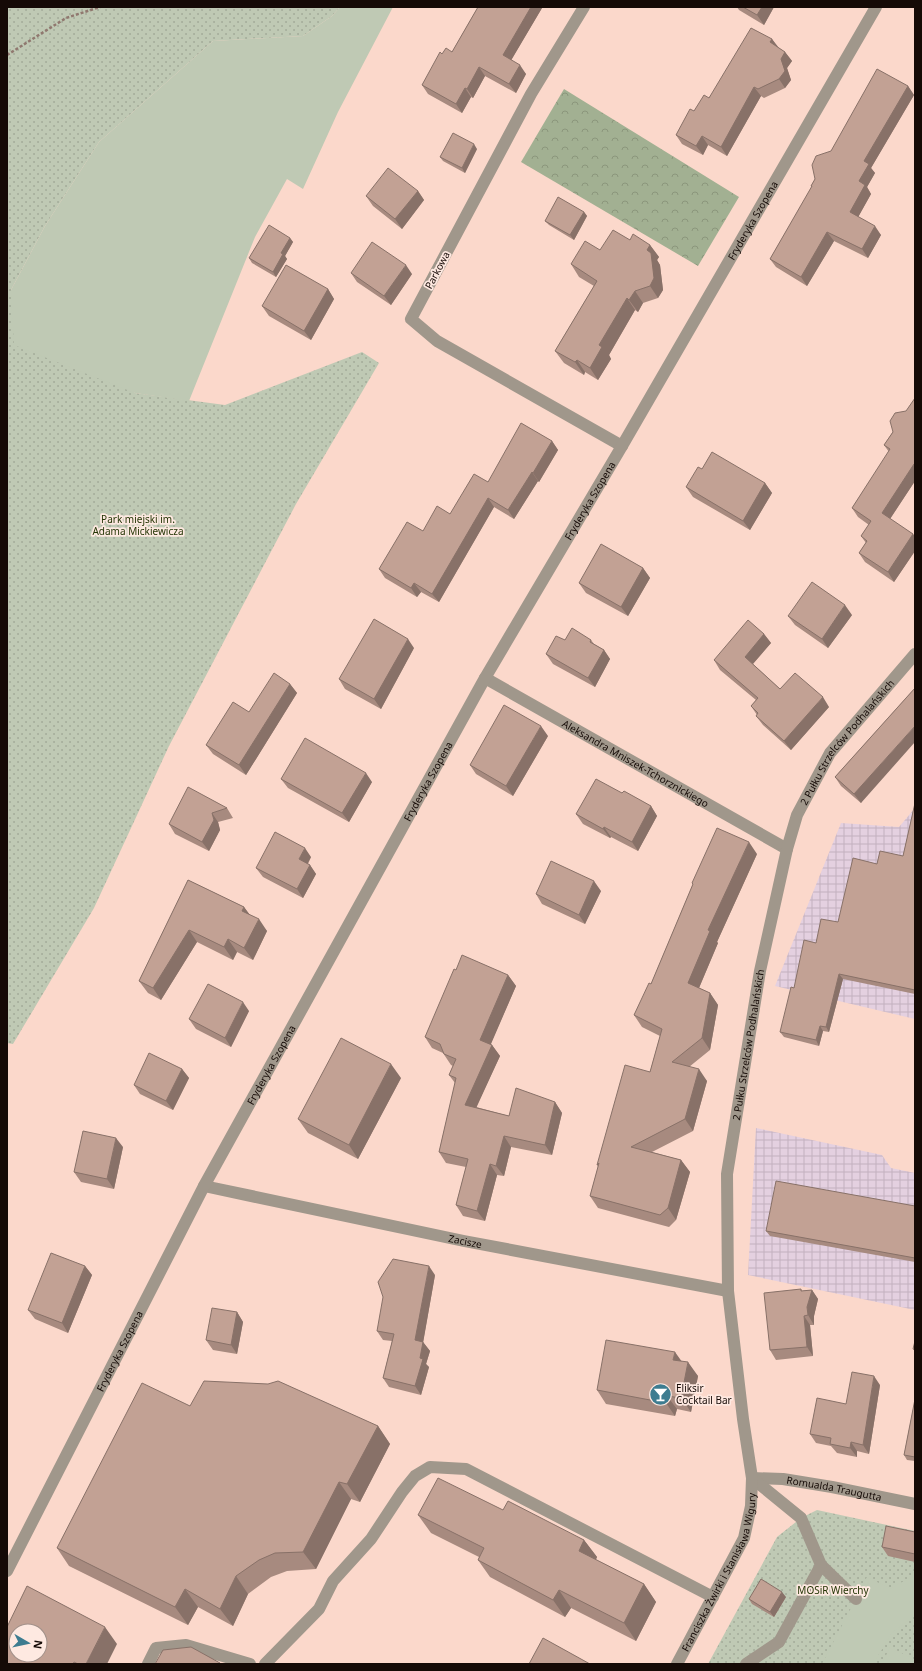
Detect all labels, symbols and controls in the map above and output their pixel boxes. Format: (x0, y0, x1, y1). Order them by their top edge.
street label: Fryderyka Szopena (724, 178, 781, 262)
street label: Parkowa (421, 249, 453, 291)
street label: Fryderyka Szopena (561, 459, 618, 542)
park label: Park miejski im. Adama Mickiewicza (92, 512, 184, 538)
street label: 2 Pułku Strzelców Podhalańskich (797, 676, 897, 807)
street label: Aleksandra Mniszek-Tchorznickiego (560, 716, 711, 810)
street label: Fryderyka Szopena (400, 739, 456, 824)
street label: 2 Pułku Strzelców Podhalańskich (729, 968, 767, 1121)
street label: Fryderyka Szopena (243, 1022, 299, 1107)
street label: Zacisze (447, 1231, 484, 1251)
street label: Fryderyka Szopena (93, 1308, 146, 1394)
bar icon: Eliksir Cocktail Bar (648, 1381, 674, 1407)
place label: Eliksir Cocktail Bar (676, 1381, 732, 1407)
street label: Romualda Traugutta (786, 1473, 883, 1504)
street label: Franciszka Żwirki i Stanisława Wigury (678, 1491, 759, 1654)
park label: MOSiR Wierchy (797, 1583, 870, 1597)
north arrow (8, 1623, 48, 1663)
text: N (30, 1639, 46, 1650)

